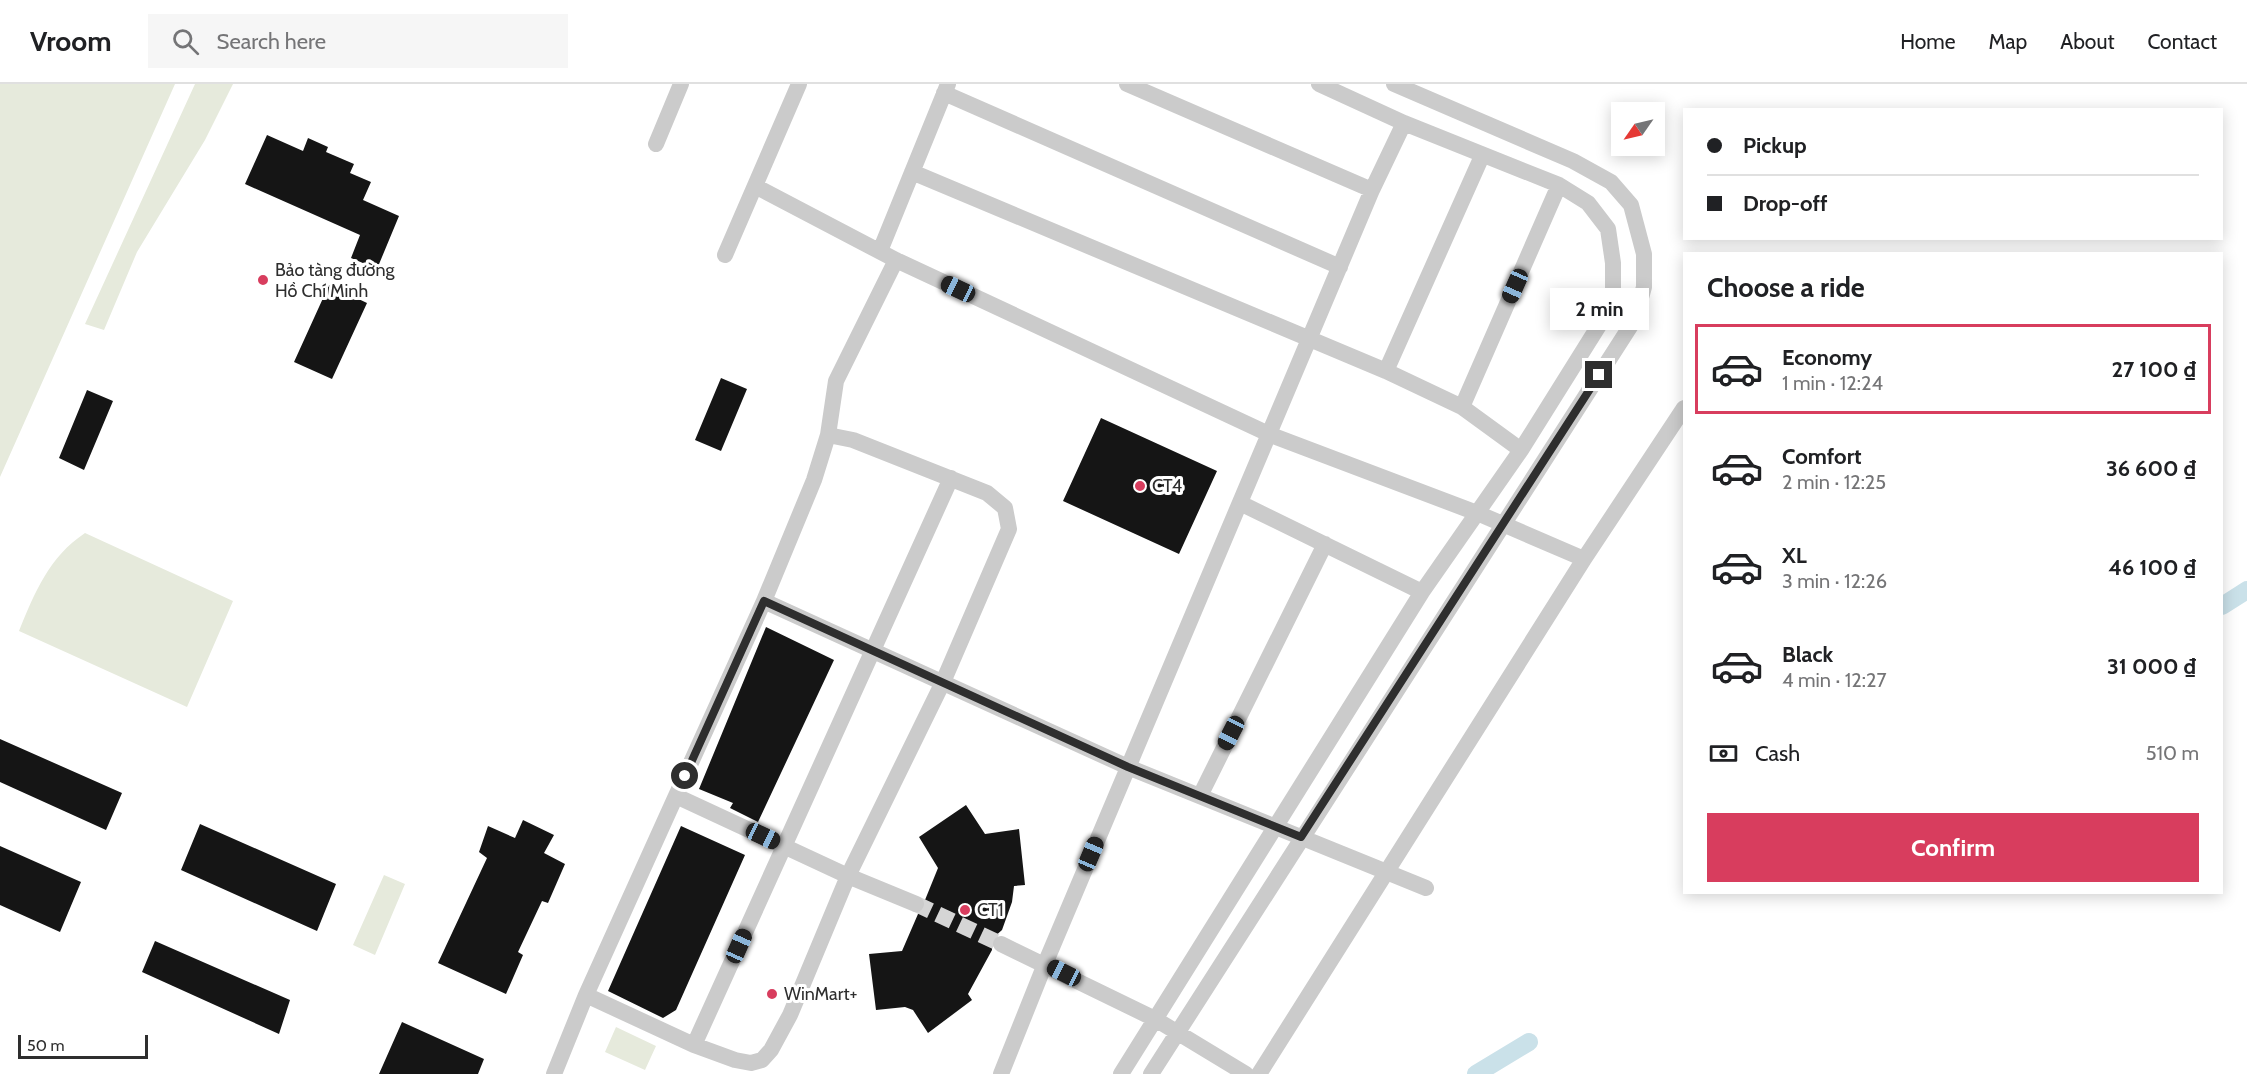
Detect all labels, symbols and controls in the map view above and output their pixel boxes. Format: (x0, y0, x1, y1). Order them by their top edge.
search box (148, 14, 568, 68)
text: Vroom (30, 24, 112, 58)
icon: search (169, 25, 202, 58)
text: Search here (217, 28, 326, 55)
text: Home (1900, 29, 1956, 54)
text: Map (1989, 29, 2027, 54)
text: About (2060, 29, 2114, 54)
text: Contact (2147, 29, 2217, 54)
north arrow (1611, 102, 1665, 156)
map controls (1611, 102, 1665, 156)
text: Pickup (1743, 132, 1807, 159)
text: Drop-off (1743, 190, 1827, 217)
place label: Bảo tàng đường Hồ Chí Minh (275, 259, 396, 302)
car (1499, 266, 1531, 306)
text: Choose a ride (1707, 271, 1865, 304)
marker: Bảo tàng đường Hồ Chí Minh (256, 273, 270, 287)
car (938, 273, 978, 305)
callout: 2 min (1550, 288, 1648, 330)
text: 2 min (1575, 297, 1624, 321)
icon: car (1710, 342, 1764, 396)
text: Economy (1782, 344, 1872, 371)
text: 27 100 ₫ (2111, 356, 2196, 383)
route end (1585, 361, 1612, 388)
text: 1 min · 12:24 (1782, 371, 1883, 395)
icon: car (1710, 441, 1764, 495)
text: Comfort (1782, 443, 1861, 470)
text: 36 600 ₫ (2106, 455, 2196, 482)
text: 2 min · 12:25 (1782, 470, 1886, 494)
place label: CT4 (1152, 475, 1182, 497)
marker: CT4 (1133, 479, 1147, 493)
icon: car (1710, 540, 1764, 594)
text: XL (1782, 542, 1807, 569)
text: 46 100 ₫ (2108, 554, 2196, 581)
text: 3 min · 12:26 (1782, 569, 1887, 593)
icon: car (1710, 639, 1764, 693)
text: Black (1782, 641, 1833, 668)
text: 31 000 ₫ (2107, 653, 2196, 680)
text: 4 min · 12:27 (1782, 668, 1886, 692)
car (1215, 713, 1247, 753)
icon: cash (1707, 737, 1740, 770)
text: Cash (1755, 740, 1800, 767)
text: 510 m (2146, 741, 2199, 765)
route start (671, 762, 698, 789)
button: Confirm (1707, 813, 2199, 882)
car (743, 820, 783, 852)
car (1076, 834, 1106, 874)
place label: CT1 (977, 899, 1004, 921)
marker: CT1 (958, 903, 972, 917)
car (723, 926, 755, 966)
car (1044, 957, 1084, 989)
place label: WinMart+ (784, 983, 857, 1005)
marker: WinMart+ (765, 987, 779, 1001)
scale bar (18, 1032, 148, 1060)
text: 50 m (27, 1036, 64, 1055)

